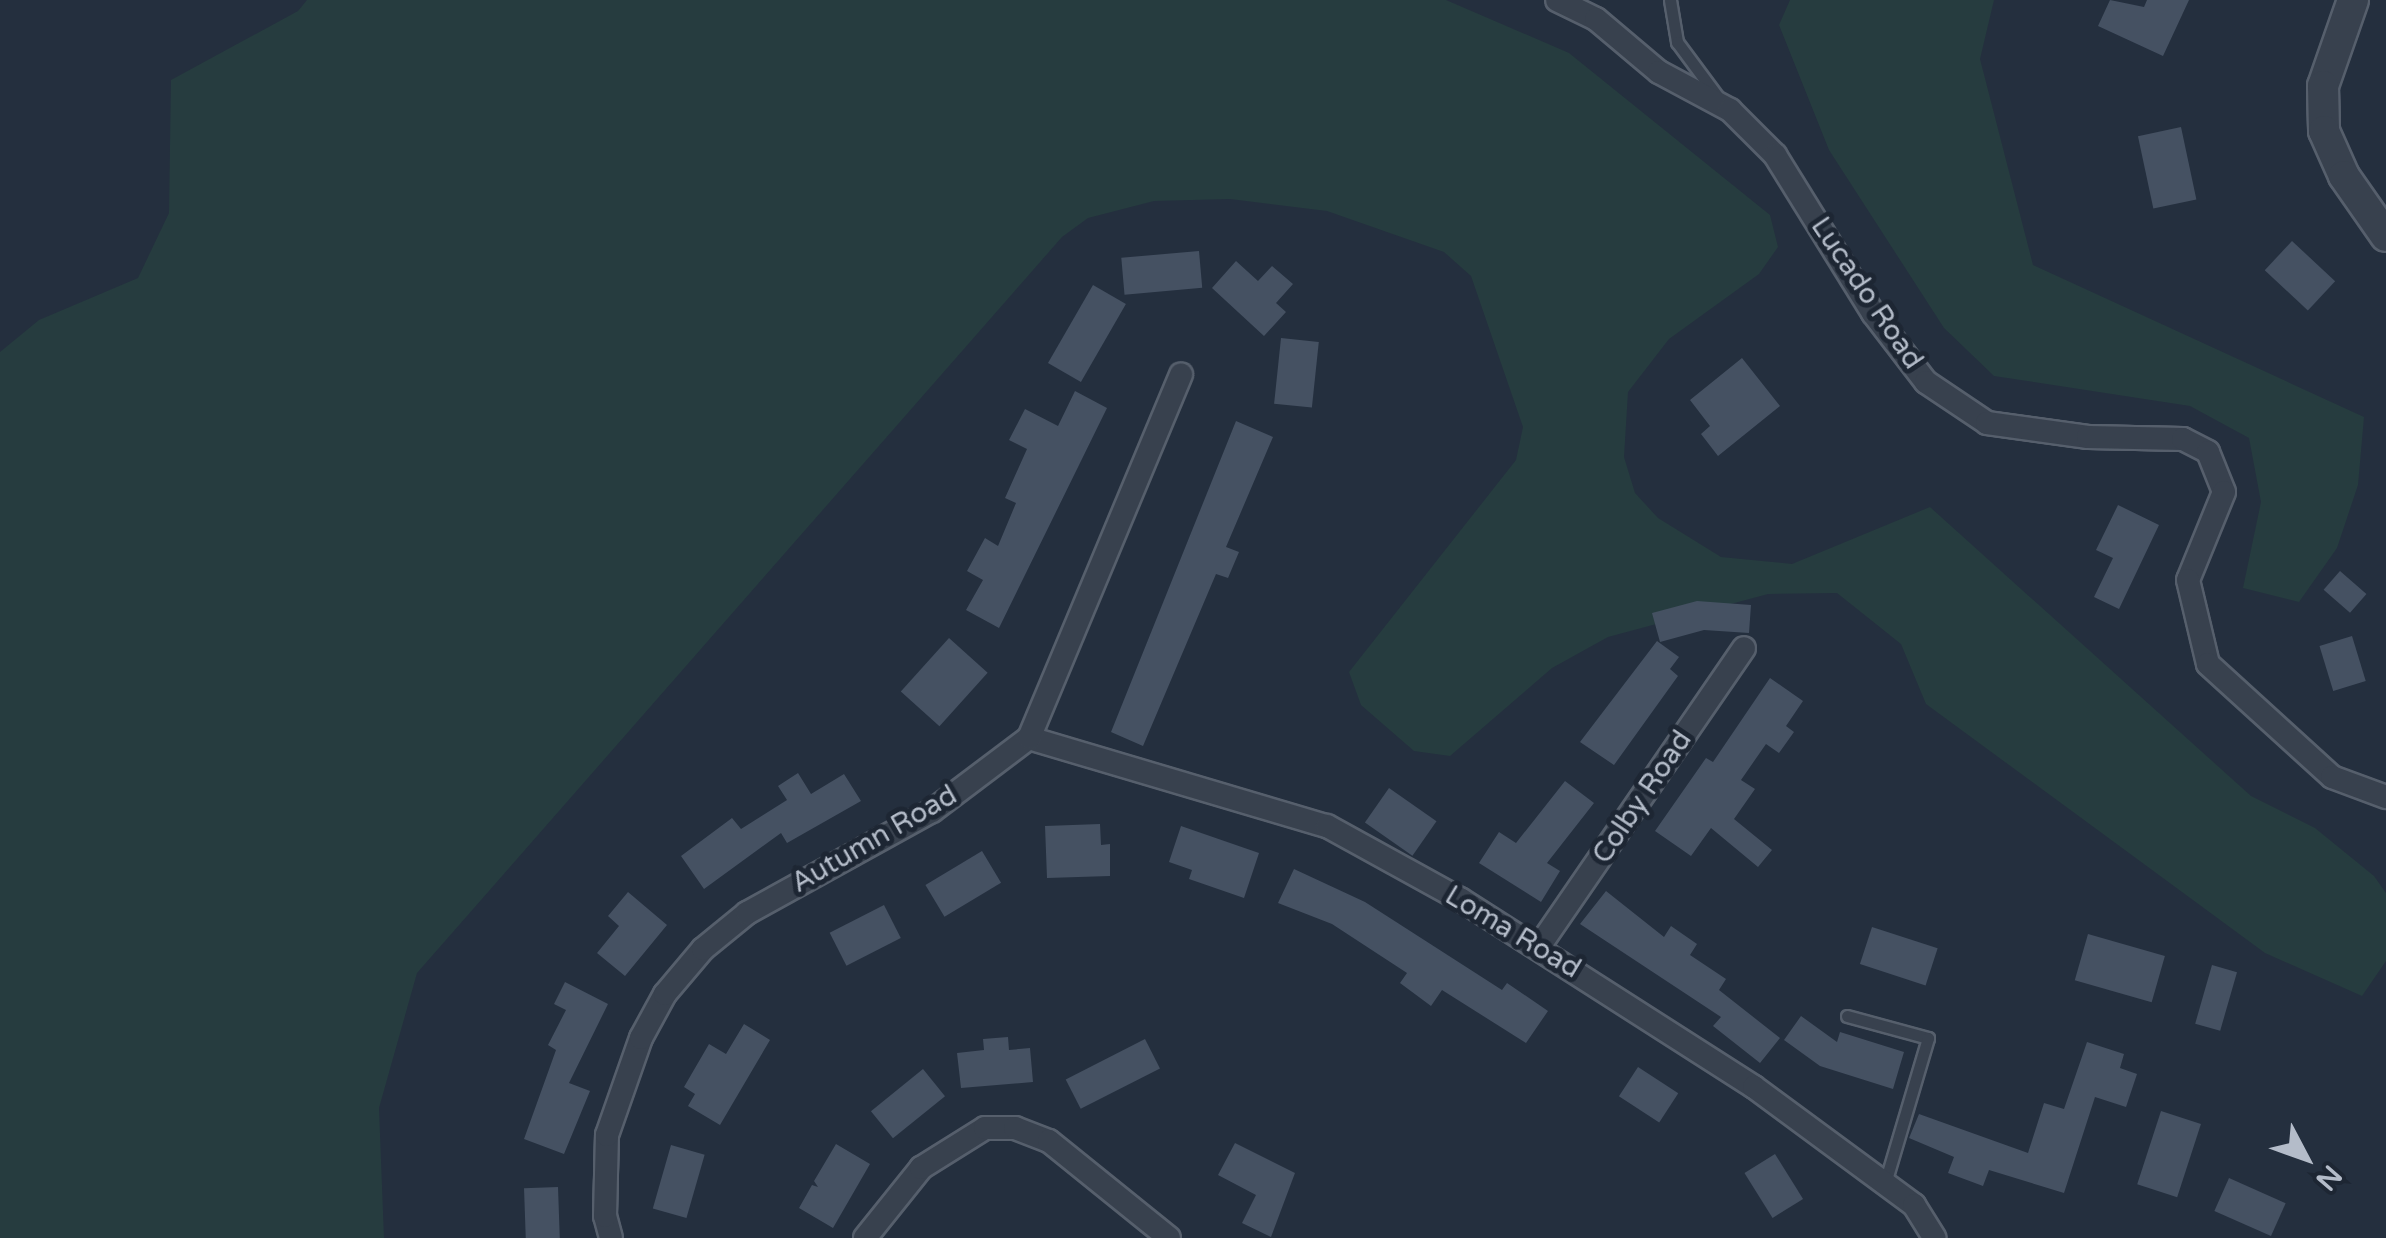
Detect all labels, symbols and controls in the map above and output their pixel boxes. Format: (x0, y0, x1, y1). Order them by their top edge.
street label: Lucado Road (1804, 211, 1930, 375)
street label: Colby Road (1585, 724, 1699, 870)
street label: Autumn Road (785, 778, 963, 900)
street label: Loma Road (1439, 878, 1587, 986)
north arrow (2256, 1108, 2356, 1208)
text: N (2308, 1158, 2349, 1197)

